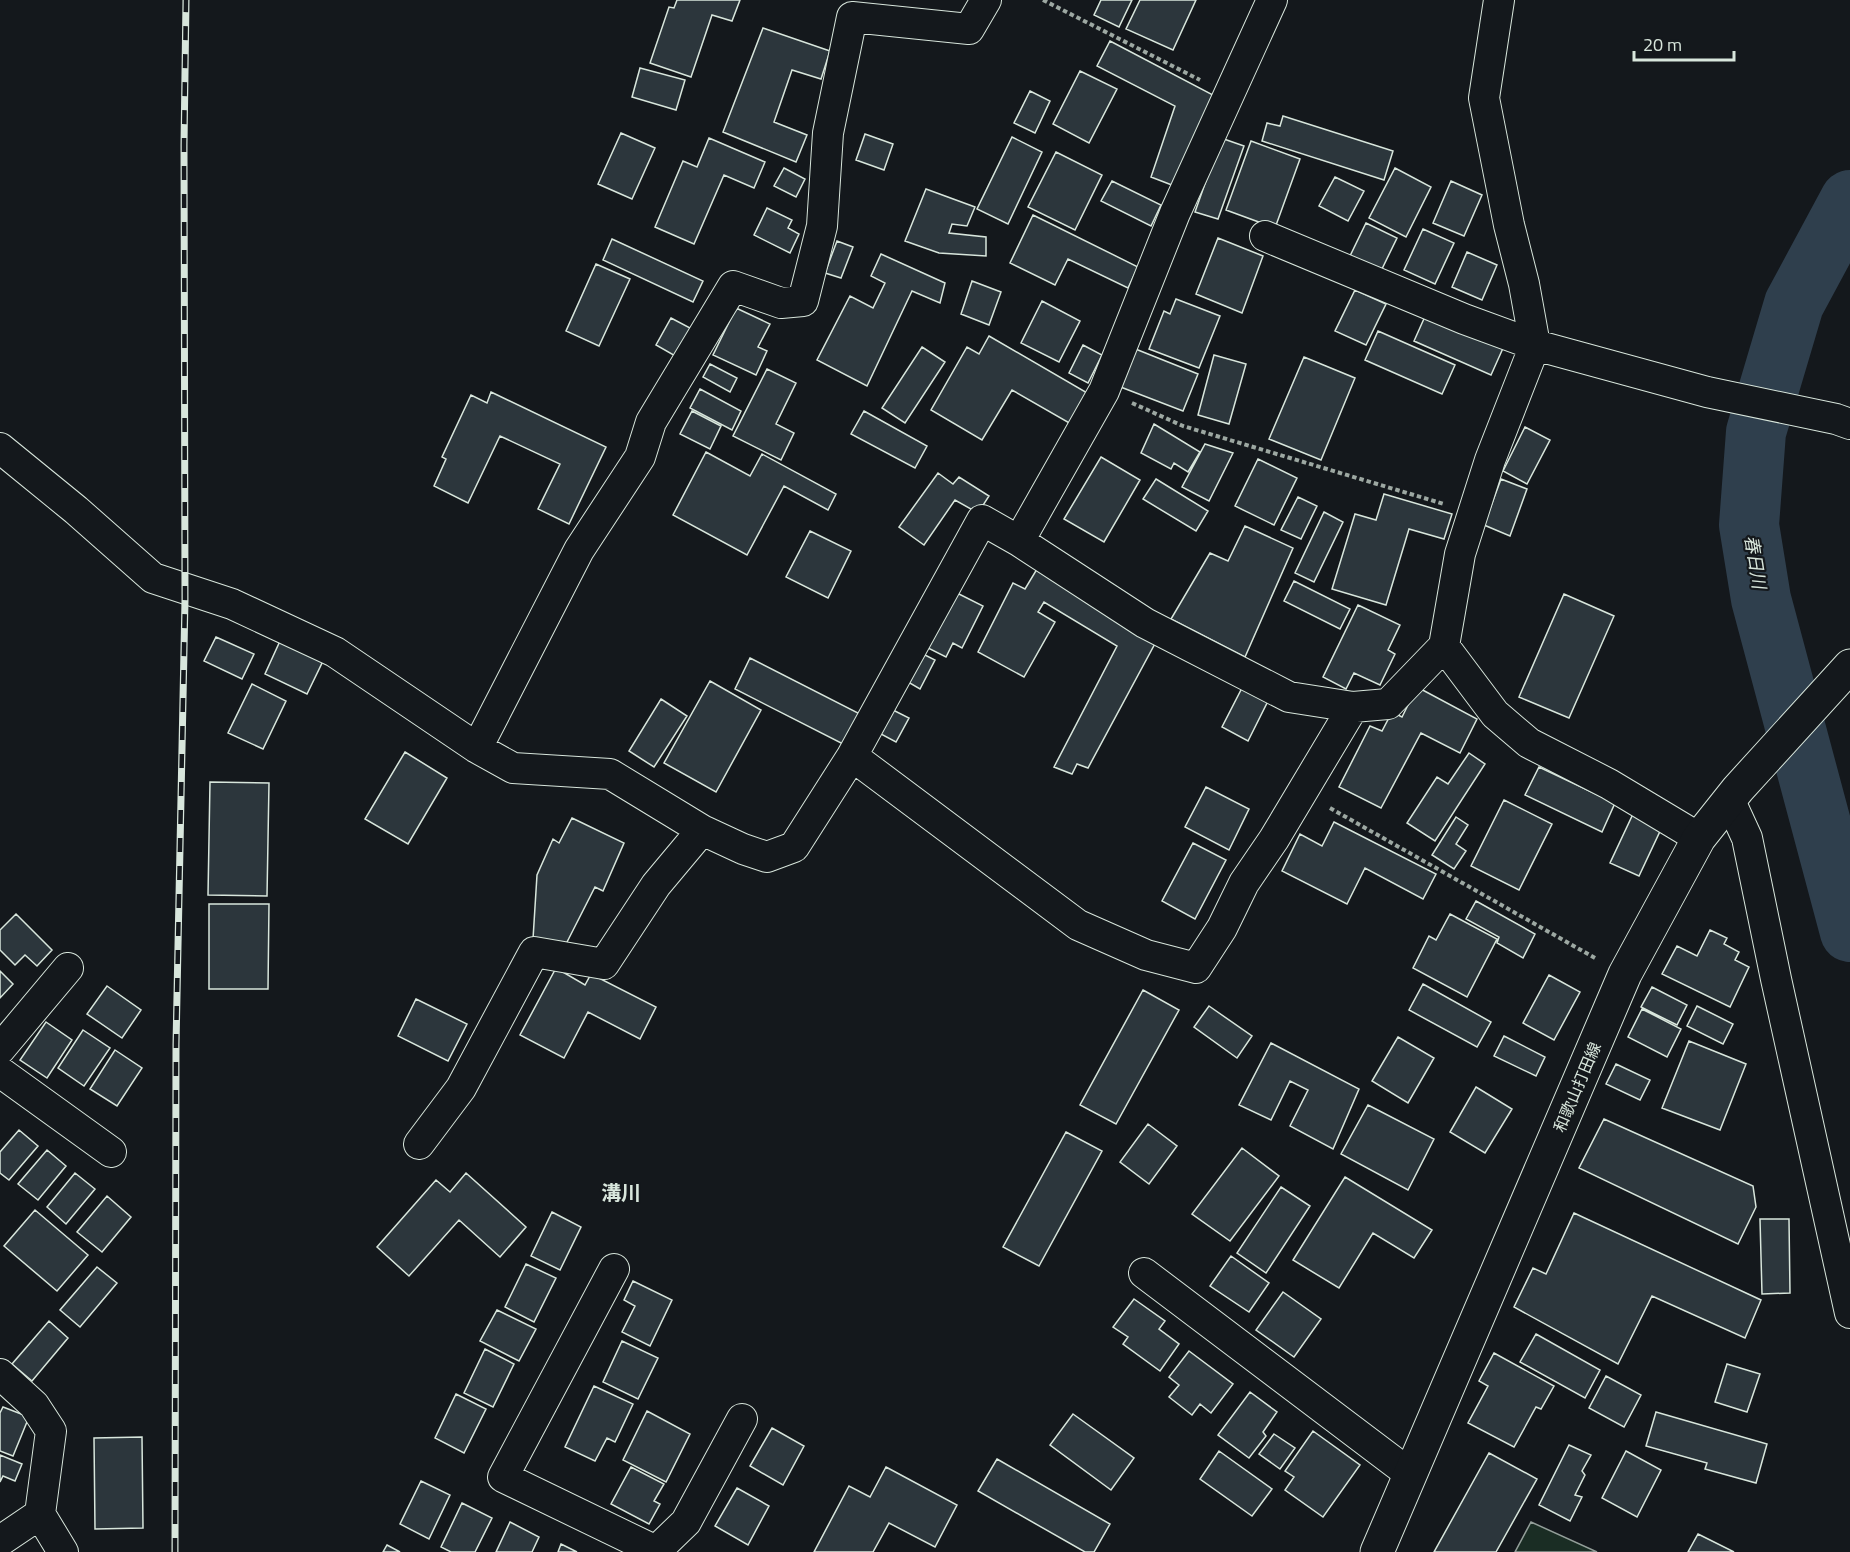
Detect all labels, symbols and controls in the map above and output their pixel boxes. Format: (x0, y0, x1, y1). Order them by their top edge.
scale bar (1634, 24, 1734, 62)
text: 20 m (1643, 31, 1682, 58)
water label: 春日川 (1738, 533, 1773, 593)
street label: 和歌山打田線 (1547, 1038, 1607, 1136)
district label: 溝川 (601, 1177, 641, 1208)

